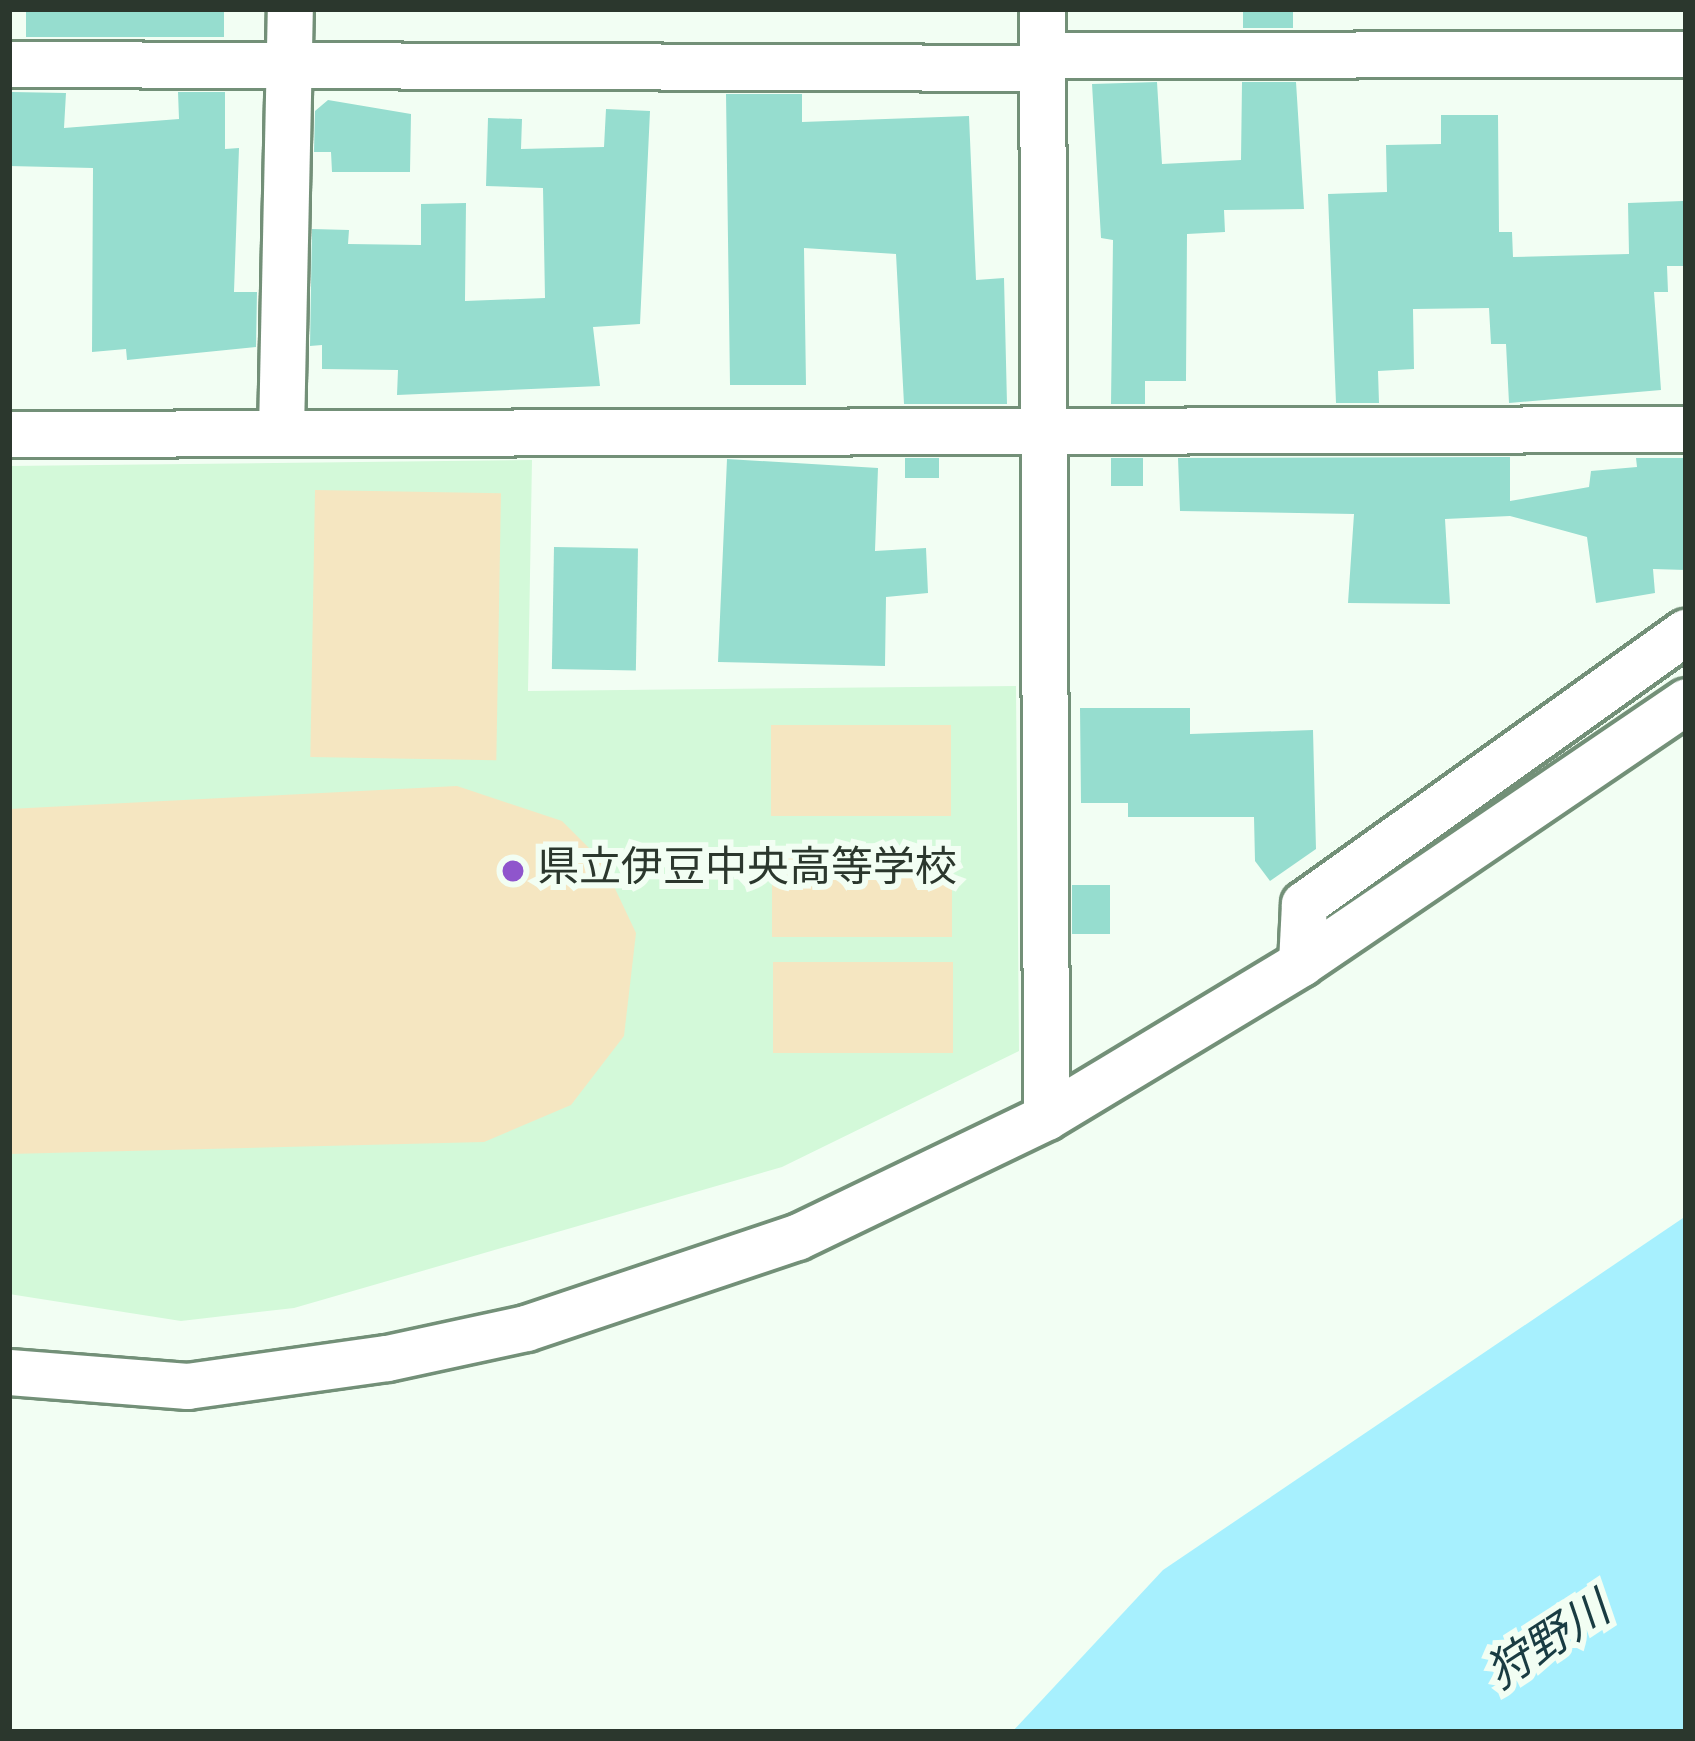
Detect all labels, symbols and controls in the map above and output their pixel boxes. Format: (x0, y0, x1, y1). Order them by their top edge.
place label: 県立伊豆中央高等学校 (537, 846, 957, 896)
marker: 県立伊豆中央高等学校 (500, 858, 526, 884)
water label: 狩野川 (1479, 1585, 1621, 1703)

